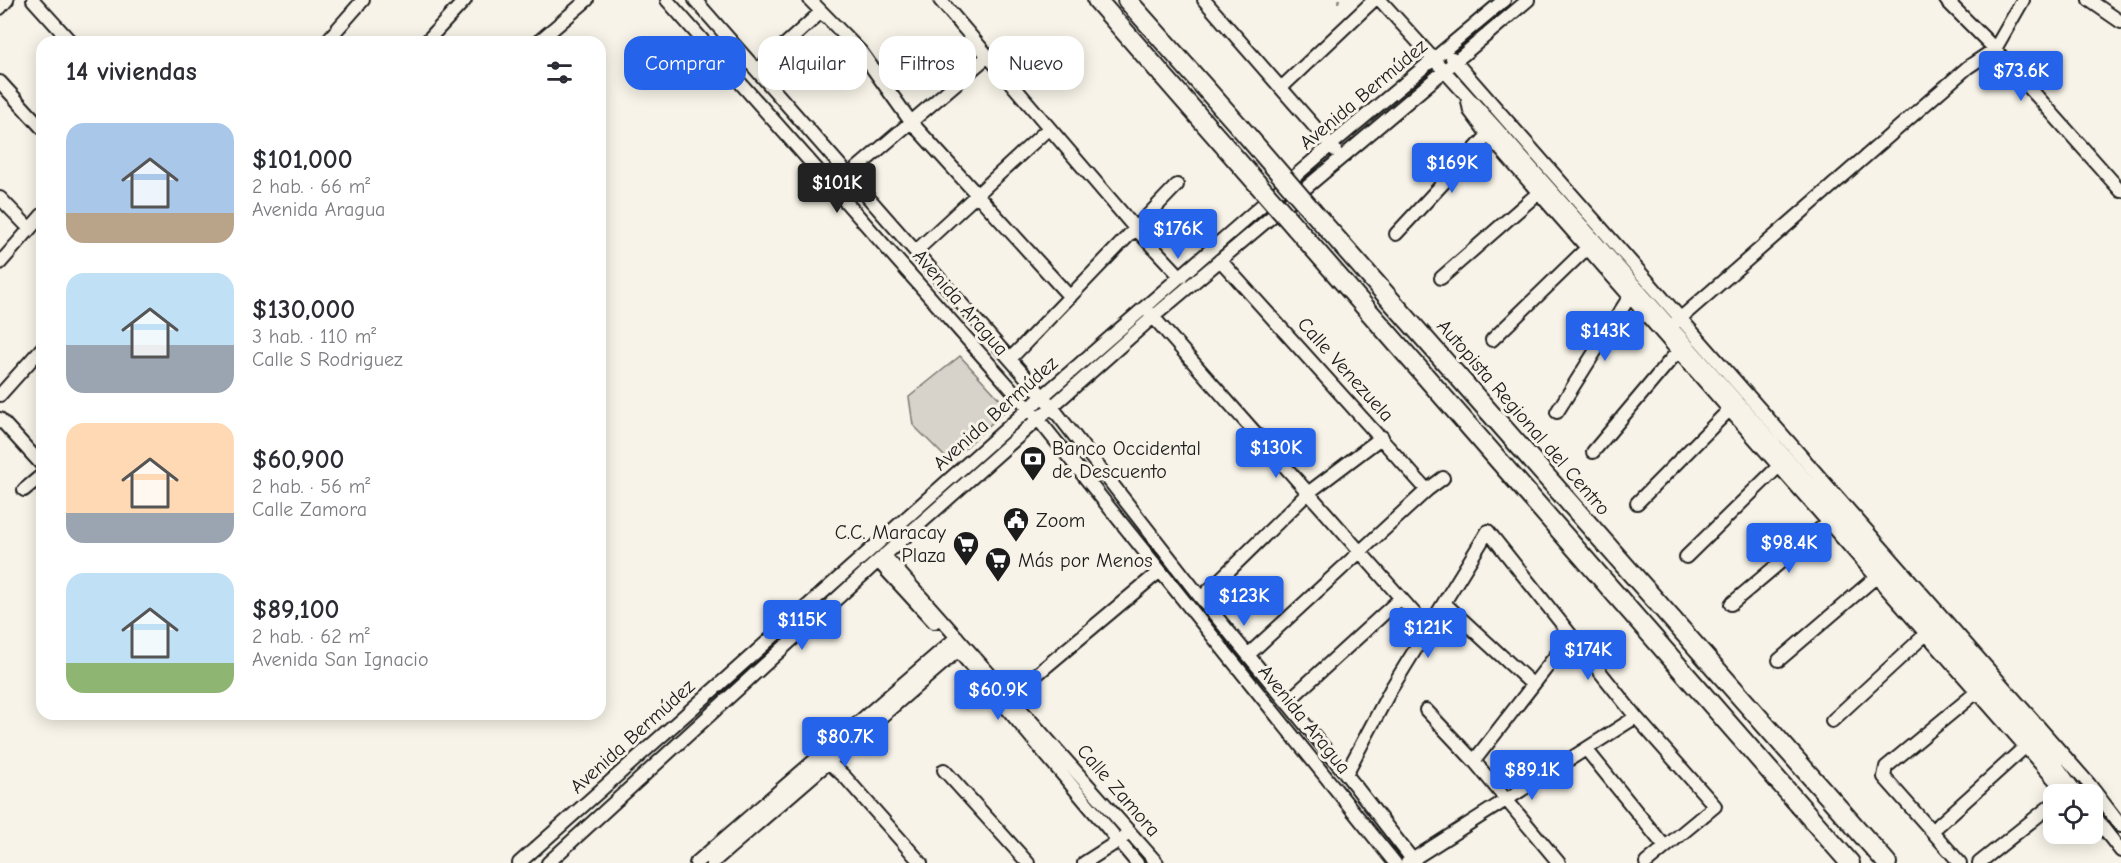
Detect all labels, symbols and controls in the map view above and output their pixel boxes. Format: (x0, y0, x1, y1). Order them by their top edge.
street label: Avenida Bermúdez (1295, 34, 1432, 154)
chip: Comprar (624, 36, 746, 90)
chip: Alquilar (758, 36, 867, 90)
chip: Filtros (879, 36, 976, 90)
chip: Nuevo (988, 36, 1084, 90)
pin: $73.6K (1972, 51, 2070, 102)
icon: filters (543, 56, 576, 89)
text: 14 viviendas (66, 57, 197, 87)
text: $73.6K (1993, 59, 2049, 82)
pin: $169K (1410, 143, 1494, 194)
text: $101,000 (252, 145, 353, 175)
icon: home (114, 147, 186, 219)
text: $169K (1426, 151, 1478, 174)
pin: $101K (795, 163, 879, 214)
text: $101K (812, 171, 862, 194)
text: 2 hab. · 66 m² (252, 175, 370, 198)
text: Avenida Aragua (252, 198, 385, 221)
pin: $176K (1136, 209, 1220, 260)
text: $176K (1153, 217, 1203, 240)
street label: Avenida Aragua (908, 244, 1013, 360)
text: $130,000 (252, 295, 355, 325)
icon: home (114, 297, 186, 369)
pin: $143K (1563, 311, 1647, 362)
street label: Calle Venezuela (1293, 312, 1398, 426)
street label: Autopista Regional del Centro (1432, 315, 1615, 520)
text: $143K (1580, 319, 1630, 342)
text: 3 hab. · 110 m² (252, 325, 376, 348)
text: Calle S Rodriguez (252, 348, 403, 371)
street label: Avenida Bermúdez (928, 351, 1062, 475)
pin: $130K (1234, 428, 1318, 479)
text: $130K (1250, 436, 1302, 459)
place label: Banco Occidental de Descuento (1052, 437, 1201, 483)
bank icon: Banco Occidental de Descuento (1018, 444, 1048, 482)
text: $60,900 (252, 445, 344, 475)
icon: home (114, 447, 186, 519)
text: 2 hab. · 56 m² (252, 475, 370, 498)
text: Calle Zamora (252, 498, 367, 521)
public building icon: Zoom (1001, 505, 1031, 543)
place label: Zoom (1036, 509, 1085, 532)
place label: C.C. Maracay Plaza (835, 521, 946, 567)
pin: $98.4K (1740, 523, 1838, 574)
supermarket icon: C.C. Maracay Plaza (951, 529, 981, 567)
text: $98.4K (1761, 531, 1818, 554)
supermarket icon: Más por Menos (983, 545, 1013, 583)
place label: Más por Menos (1018, 549, 1153, 572)
pin: $123K (1202, 576, 1286, 627)
text: $123K (1219, 584, 1269, 607)
text: $89,100 (252, 595, 340, 625)
icon: home (114, 597, 186, 669)
pin: $115K (760, 600, 844, 651)
text: $115K (777, 608, 827, 631)
pin: $121K (1386, 608, 1470, 659)
text: $121K (1404, 616, 1452, 639)
text: 2 hab. · 62 m² (252, 625, 370, 648)
pin: $174K (1546, 630, 1630, 681)
text: $174K (1564, 638, 1612, 661)
text: Avenida San Ignacio (252, 648, 428, 671)
street label: Avenida Aragua (1254, 660, 1356, 778)
pin: $60.9K (949, 670, 1047, 721)
street label: Avenida Bermúdez (565, 674, 699, 798)
text: $60.9K (968, 678, 1028, 701)
pin: $80.7K (796, 717, 894, 768)
text: $80.7K (816, 725, 874, 748)
street label: Calle Zamora (1072, 739, 1165, 841)
pin: $89.1K (1483, 750, 1581, 801)
text: $89.1K (1504, 758, 1560, 781)
map controls (2043, 784, 2103, 844)
button: locate (2043, 784, 2103, 844)

